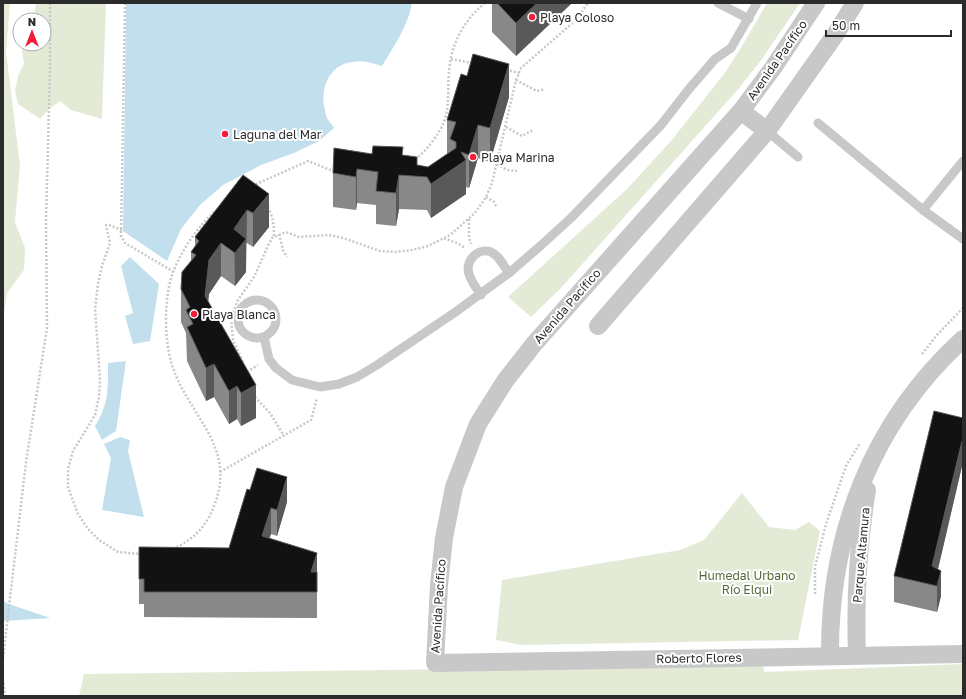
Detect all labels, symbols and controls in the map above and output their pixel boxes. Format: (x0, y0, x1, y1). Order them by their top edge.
place label: Playa Coloso (540, 10, 614, 25)
north arrow (12, 12, 52, 52)
marker: Playa Coloso (527, 12, 537, 22)
scale bar (826, 12, 951, 38)
text: N (28, 15, 36, 28)
street label: Avenida Pacífico (744, 17, 810, 103)
text: 50 m (832, 18, 860, 33)
place label: Laguna del Mar (233, 127, 322, 142)
marker: Laguna del Mar (220, 129, 230, 139)
place label: Playa Marina (481, 150, 555, 165)
marker: Playa Marina (468, 152, 478, 162)
street label: Avenida Pacífico (530, 265, 604, 347)
place label: Playa Blanca (202, 307, 276, 322)
marker: Playa Blanca (189, 309, 199, 319)
street label: Parque Altamura (849, 507, 873, 603)
street label: Avenida Pacífico (427, 558, 449, 654)
park label: Humedal Urbano Río Elqui (698, 568, 796, 597)
street label: Roberto Flores (656, 650, 742, 666)

